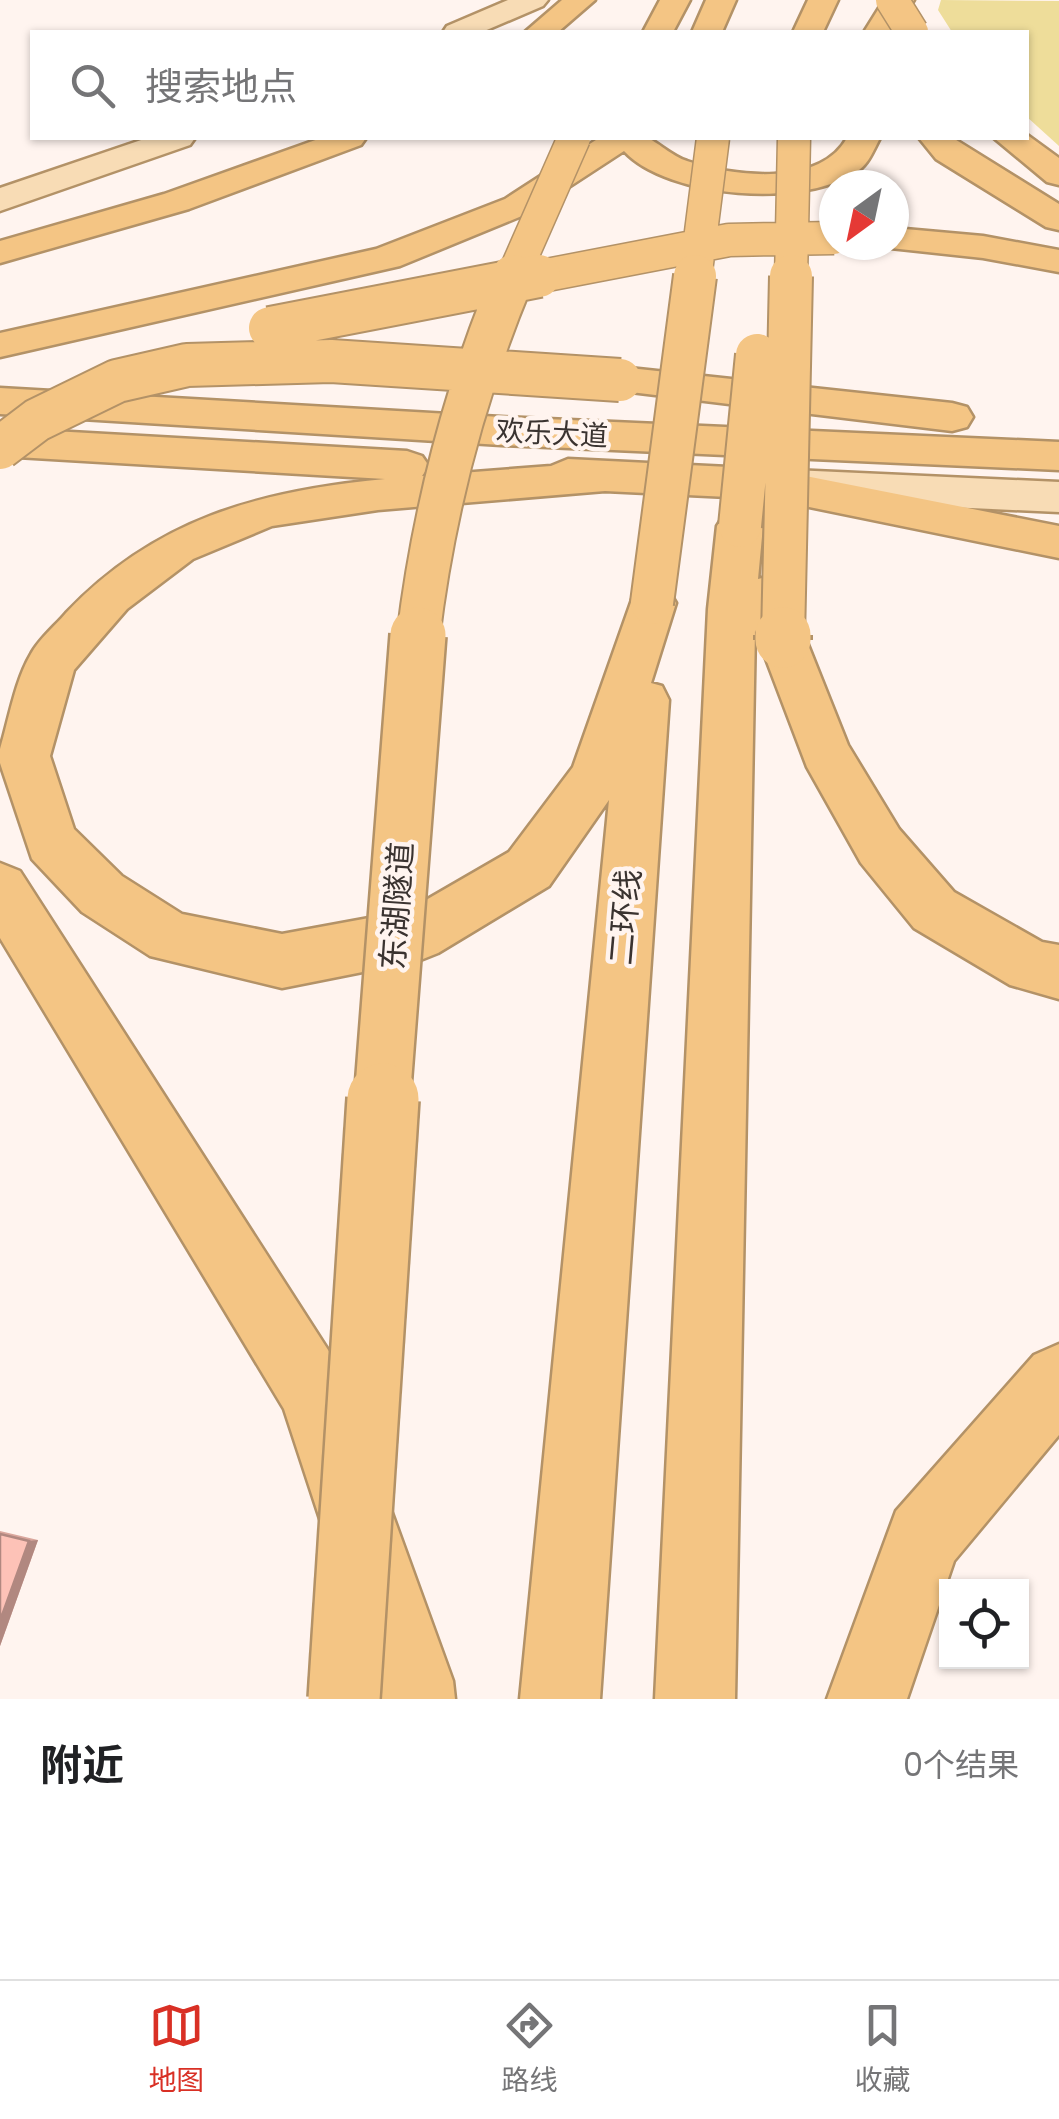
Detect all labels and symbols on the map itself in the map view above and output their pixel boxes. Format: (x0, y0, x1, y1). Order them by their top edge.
north arrow (819, 170, 909, 260)
street label: 欢乐大道 (495, 411, 609, 456)
street label: 东湖隧道 (370, 841, 423, 971)
street label: 二环线 (598, 867, 651, 967)

